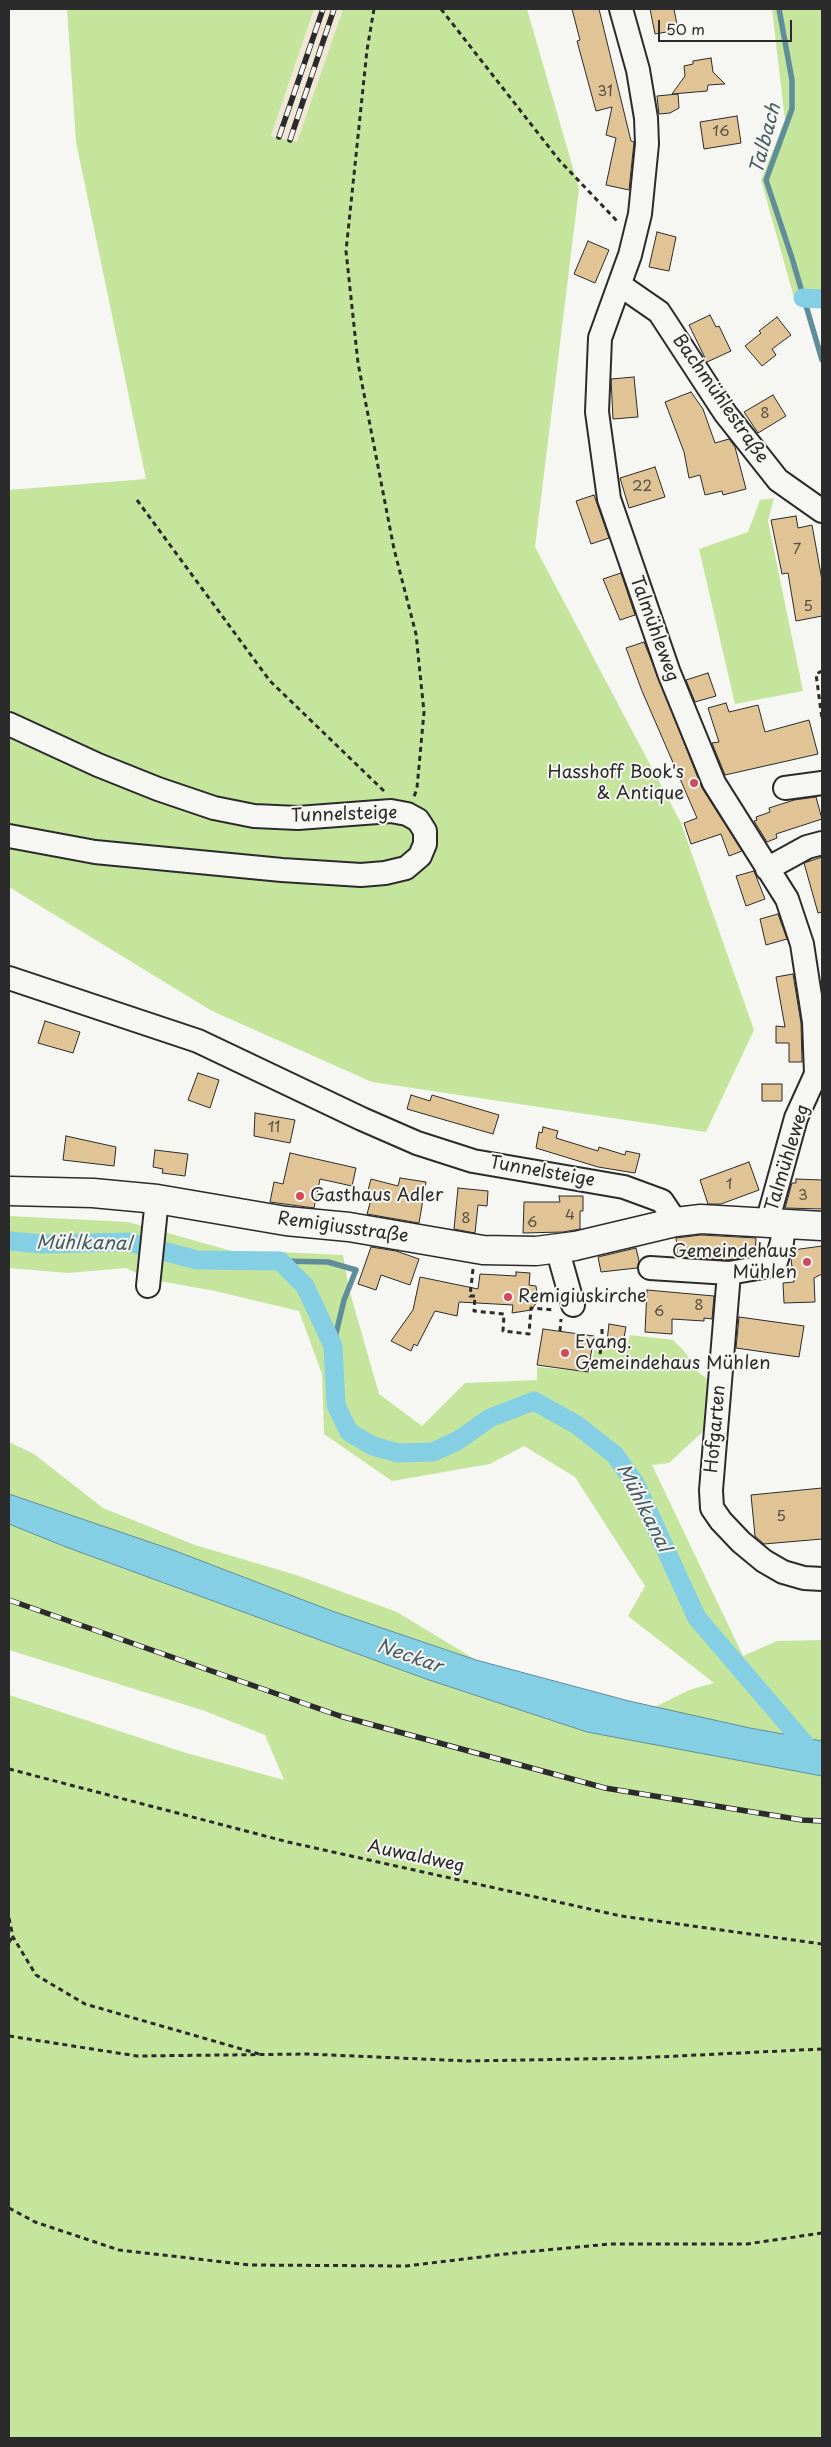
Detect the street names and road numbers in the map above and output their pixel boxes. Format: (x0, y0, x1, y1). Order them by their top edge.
street label: Bachmühlestraße (667, 330, 773, 468)
street label: Talmühleweg (625, 573, 683, 685)
street label: Tunnelsteige (291, 802, 397, 828)
street label: Talmühleweg (761, 1102, 815, 1214)
street label: Tunnelsteige (488, 1152, 596, 1192)
street label: Remigiusstraße (276, 1208, 410, 1248)
street label: Hofgarten (701, 1384, 731, 1474)
street label: Auwaldweg (366, 1836, 466, 1878)

